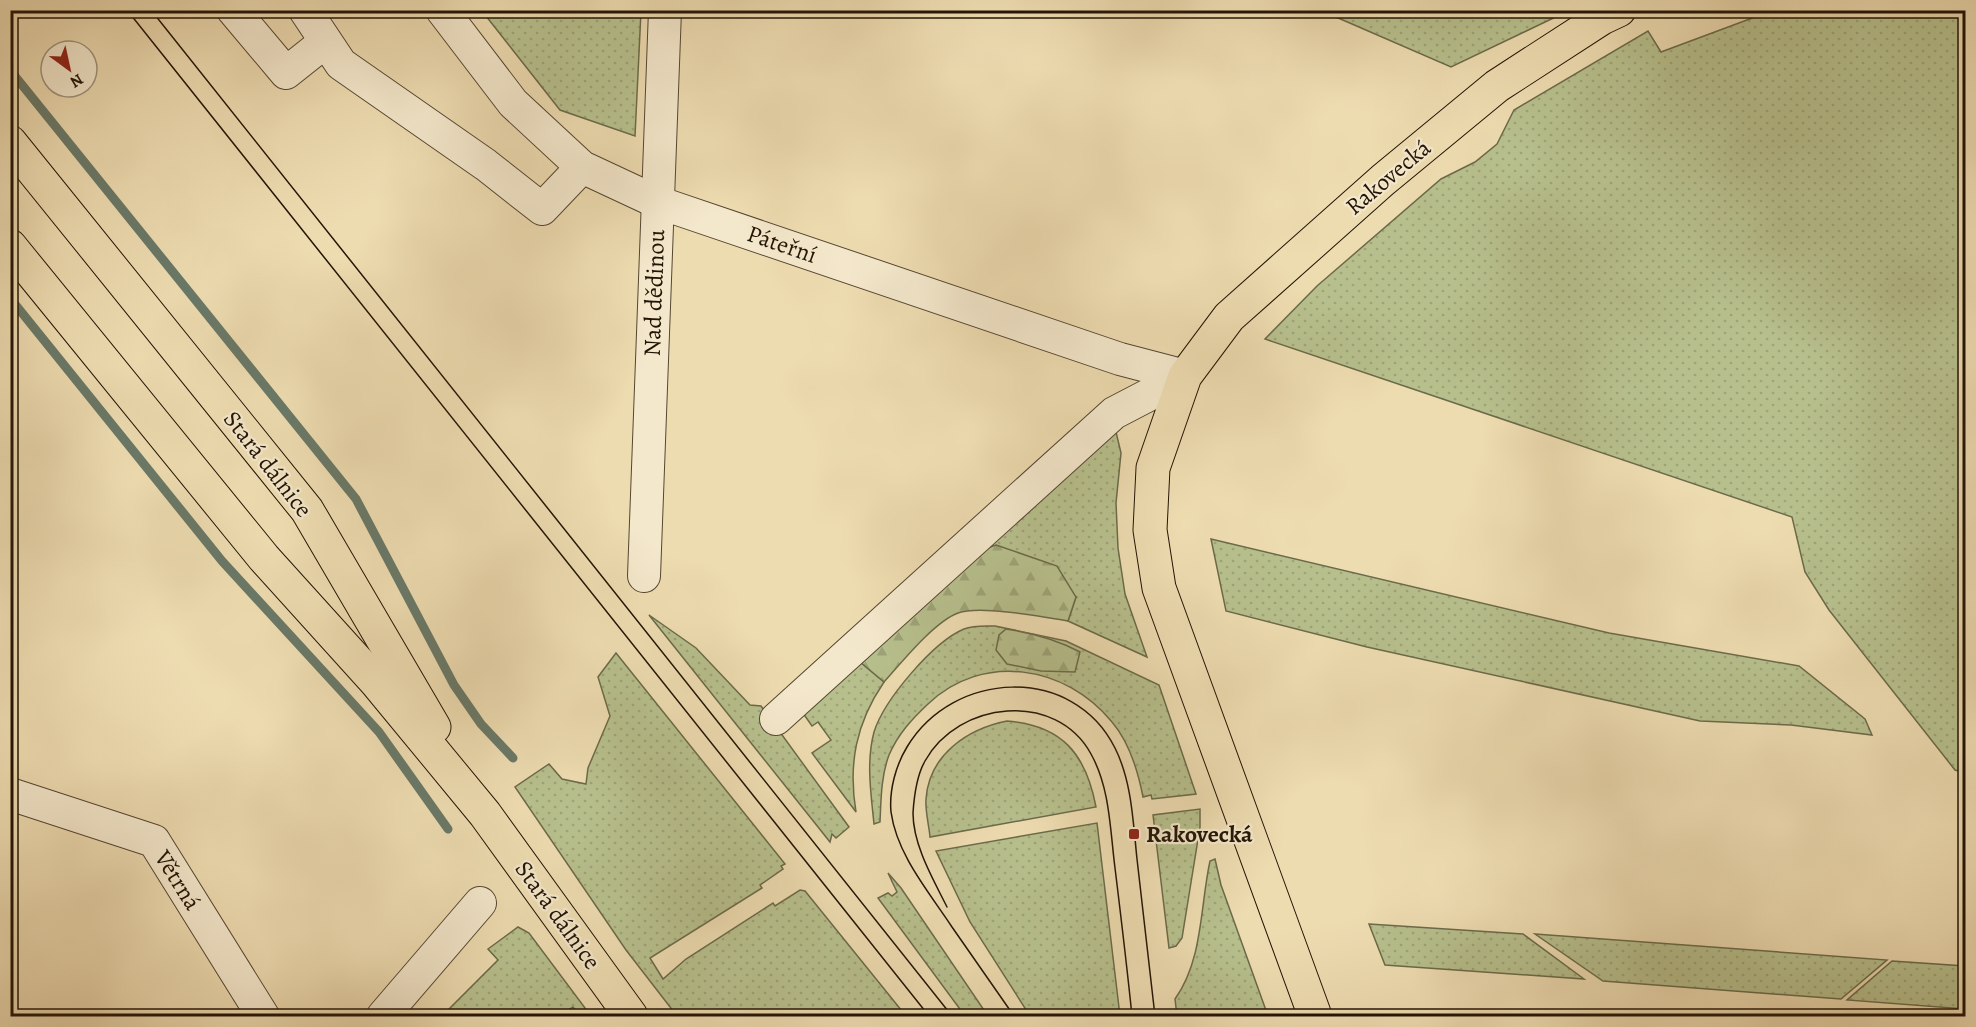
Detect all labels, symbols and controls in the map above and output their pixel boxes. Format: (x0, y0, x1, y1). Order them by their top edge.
north arrow (39, 39, 99, 99)
text: N (65, 68, 88, 93)
street label: Rakovecká (1339, 131, 1438, 222)
street label: Páteřní (743, 217, 821, 271)
street label: Nad dědinou (636, 229, 672, 357)
street label: Stará dálnice (216, 404, 320, 524)
place label: Rakovecká (1146, 818, 1253, 850)
marker: Rakovecká (1127, 827, 1141, 841)
street label: Větrná (147, 843, 209, 917)
street label: Stará dálnice (508, 854, 608, 976)

